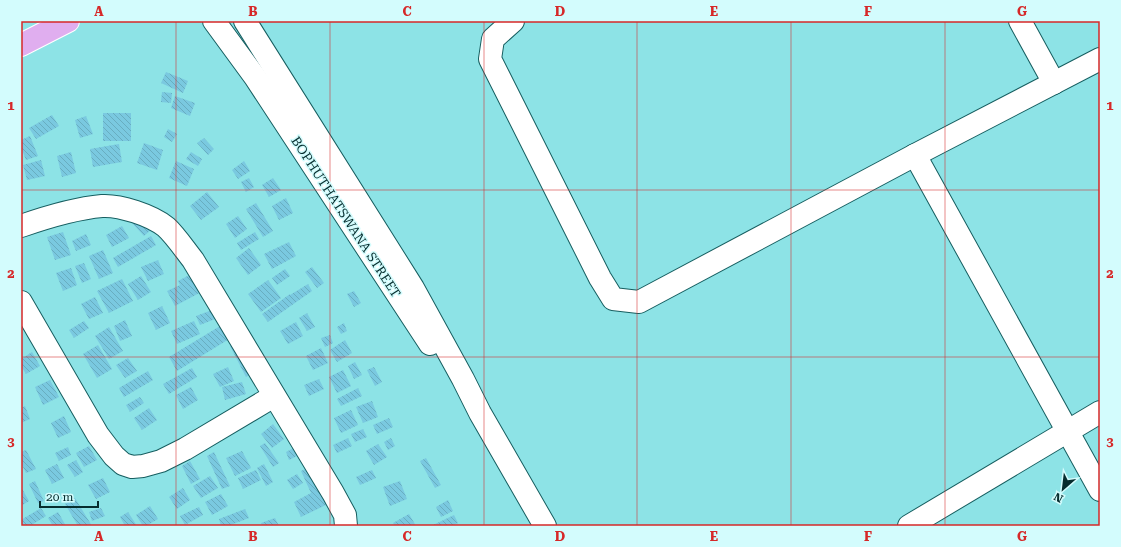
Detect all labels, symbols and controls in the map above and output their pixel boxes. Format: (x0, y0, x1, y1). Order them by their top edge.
text: A (94, 4, 104, 19)
text: B (248, 4, 258, 19)
text: C (402, 4, 412, 19)
text: D (555, 4, 565, 19)
text: E (710, 4, 718, 19)
text: F (864, 4, 872, 19)
text: G (1017, 4, 1027, 19)
text: 1 (7, 98, 15, 113)
text: 1 (1106, 98, 1114, 113)
street label: BOPHUTHATSWANA STREET (288, 134, 404, 300)
text: 2 (7, 266, 15, 281)
text: 2 (1106, 266, 1114, 281)
text: 3 (7, 434, 15, 449)
text: 3 (1106, 434, 1114, 449)
north arrow (1043, 469, 1083, 509)
scale bar (40, 483, 98, 509)
text: N (1051, 489, 1065, 505)
text: 20 m (46, 490, 73, 504)
text: A (94, 529, 104, 544)
text: B (248, 529, 258, 544)
text: C (402, 529, 412, 544)
text: D (555, 529, 565, 544)
text: E (710, 529, 718, 544)
text: F (864, 529, 872, 544)
text: G (1017, 529, 1027, 544)

